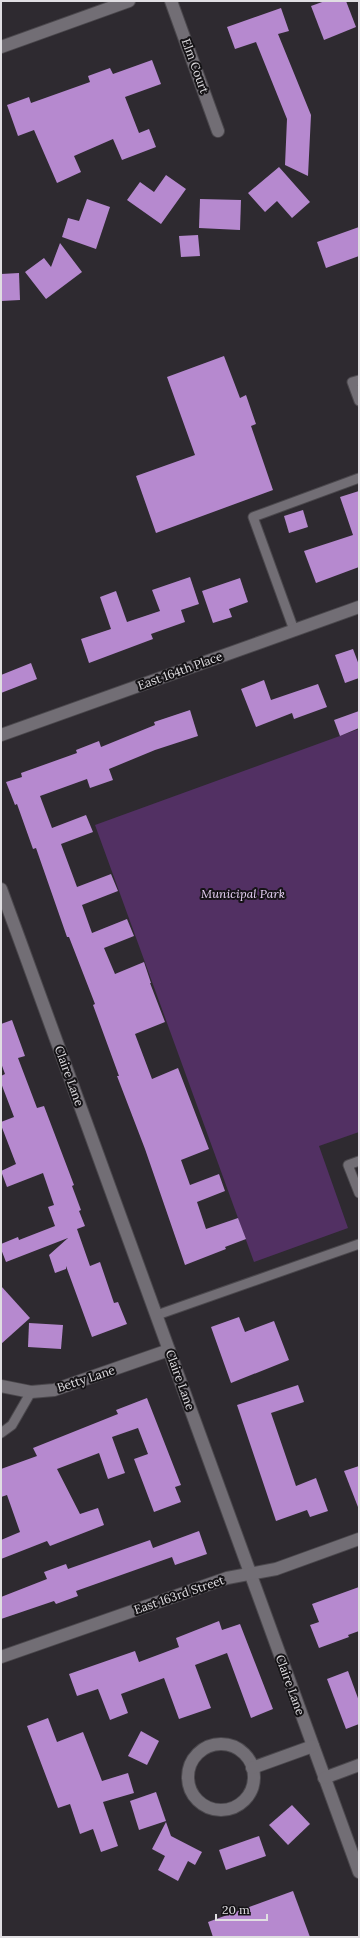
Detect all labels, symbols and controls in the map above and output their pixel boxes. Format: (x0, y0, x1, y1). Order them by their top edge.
street label: Elm Court (179, 36, 212, 96)
street label: East 164th Place (135, 648, 225, 693)
park label: Municipal Park (201, 886, 285, 901)
street label: Claire Lane (52, 1044, 87, 1109)
street label: Claire Lane (163, 1348, 198, 1413)
street label: Betty Lane (55, 1362, 117, 1395)
street label: East 163rd Street (132, 1572, 226, 1617)
street label: Claire Lane (273, 1653, 308, 1718)
scale bar (216, 1896, 267, 1922)
text: 20 m (222, 1902, 250, 1917)

